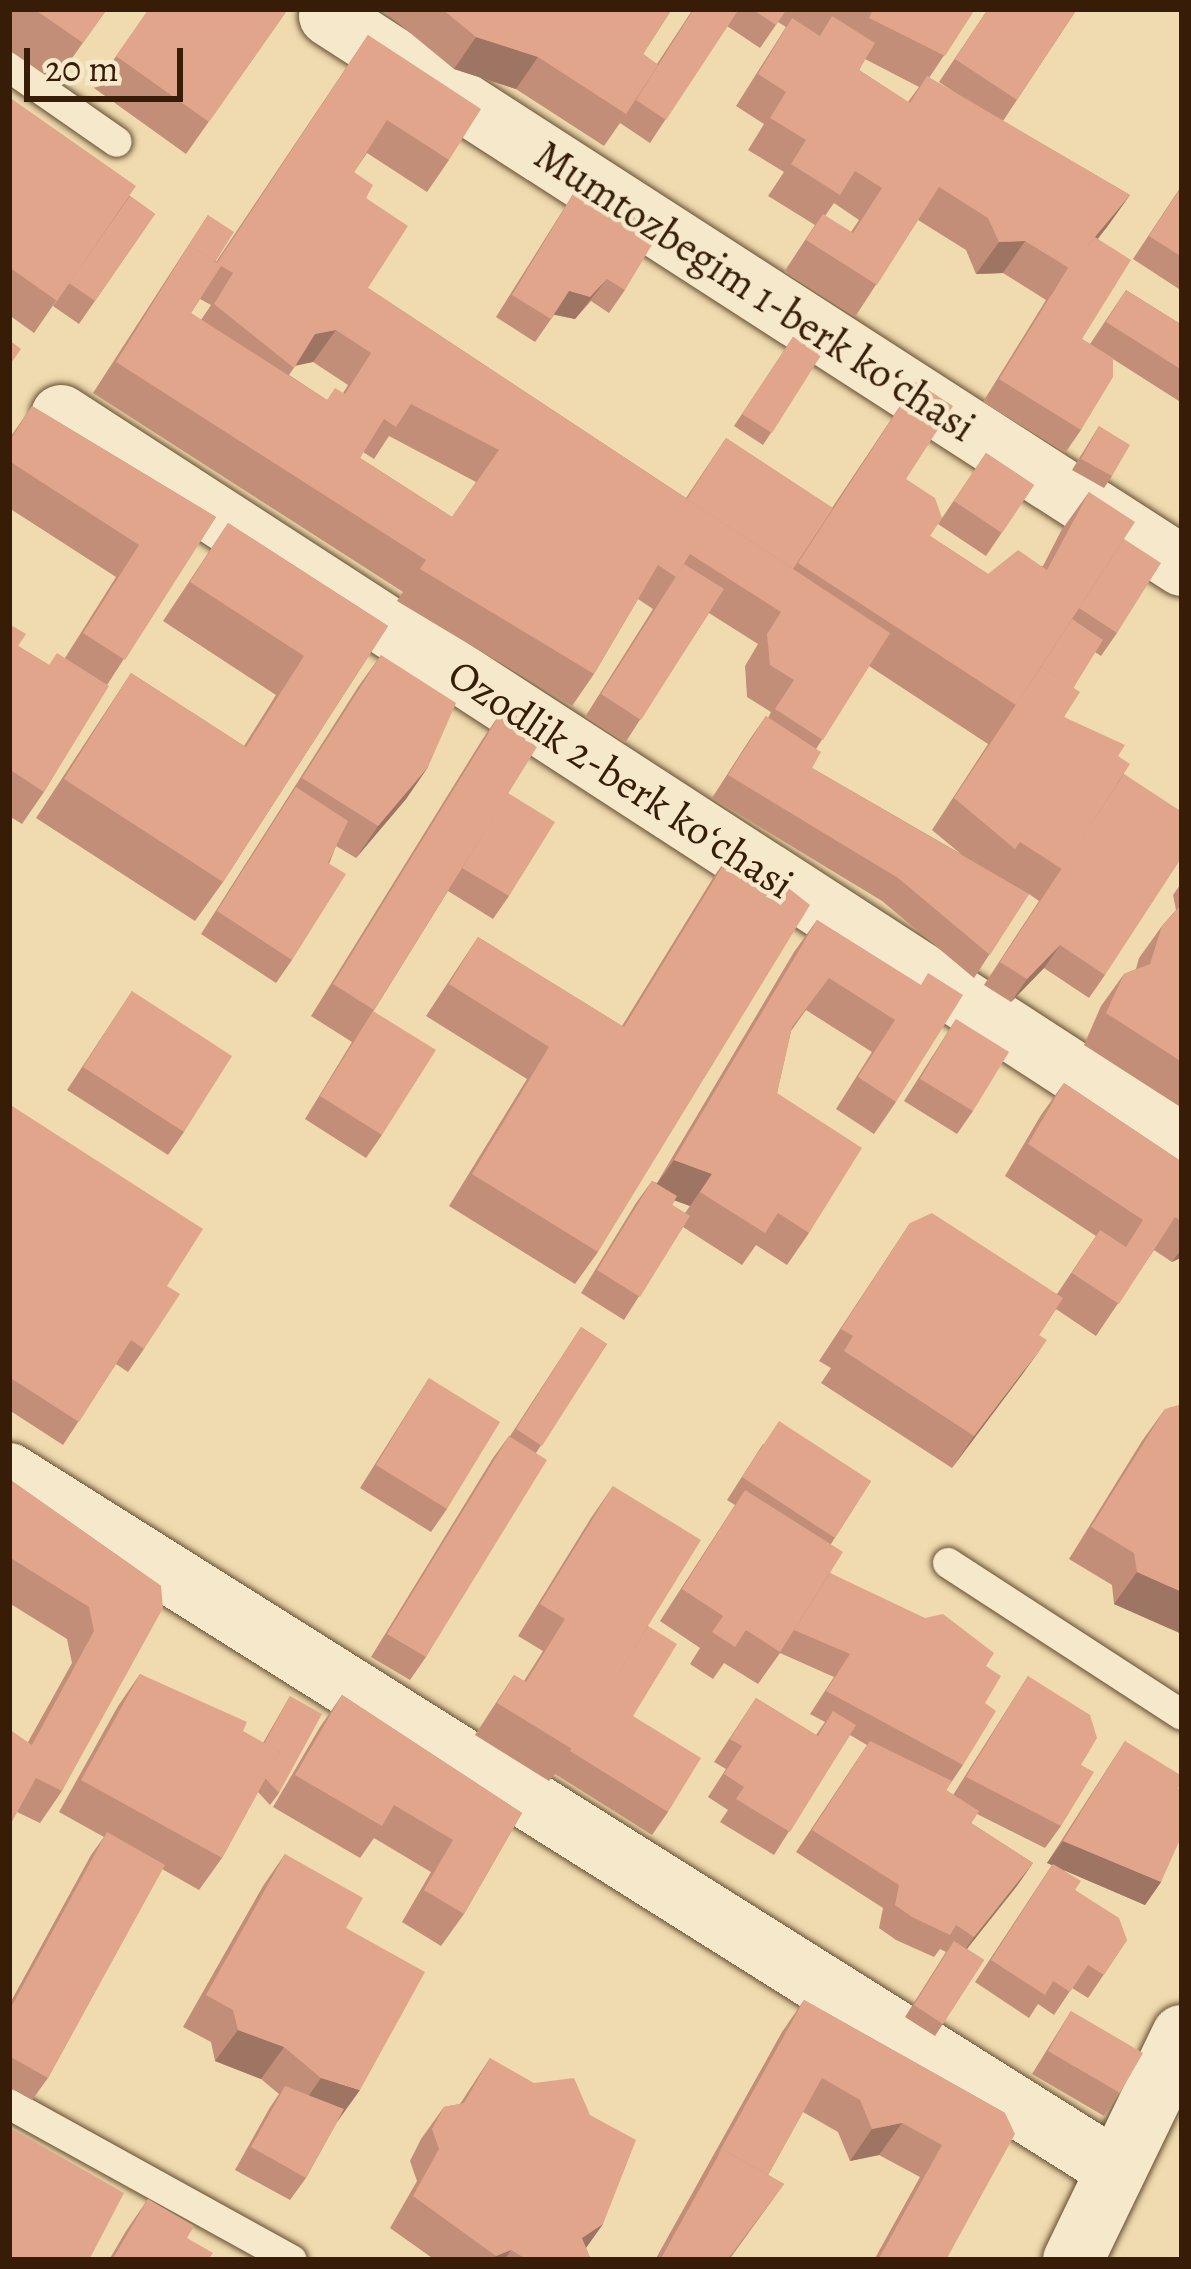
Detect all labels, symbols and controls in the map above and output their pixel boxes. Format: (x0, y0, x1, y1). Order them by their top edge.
scale bar (30, 24, 189, 98)
text: 20 m (45, 44, 118, 93)
street label: Mumtozbegim 1-berk koʻchasi (525, 130, 985, 452)
street label: Ozodlik 2-berk koʻchasi (439, 649, 803, 909)

